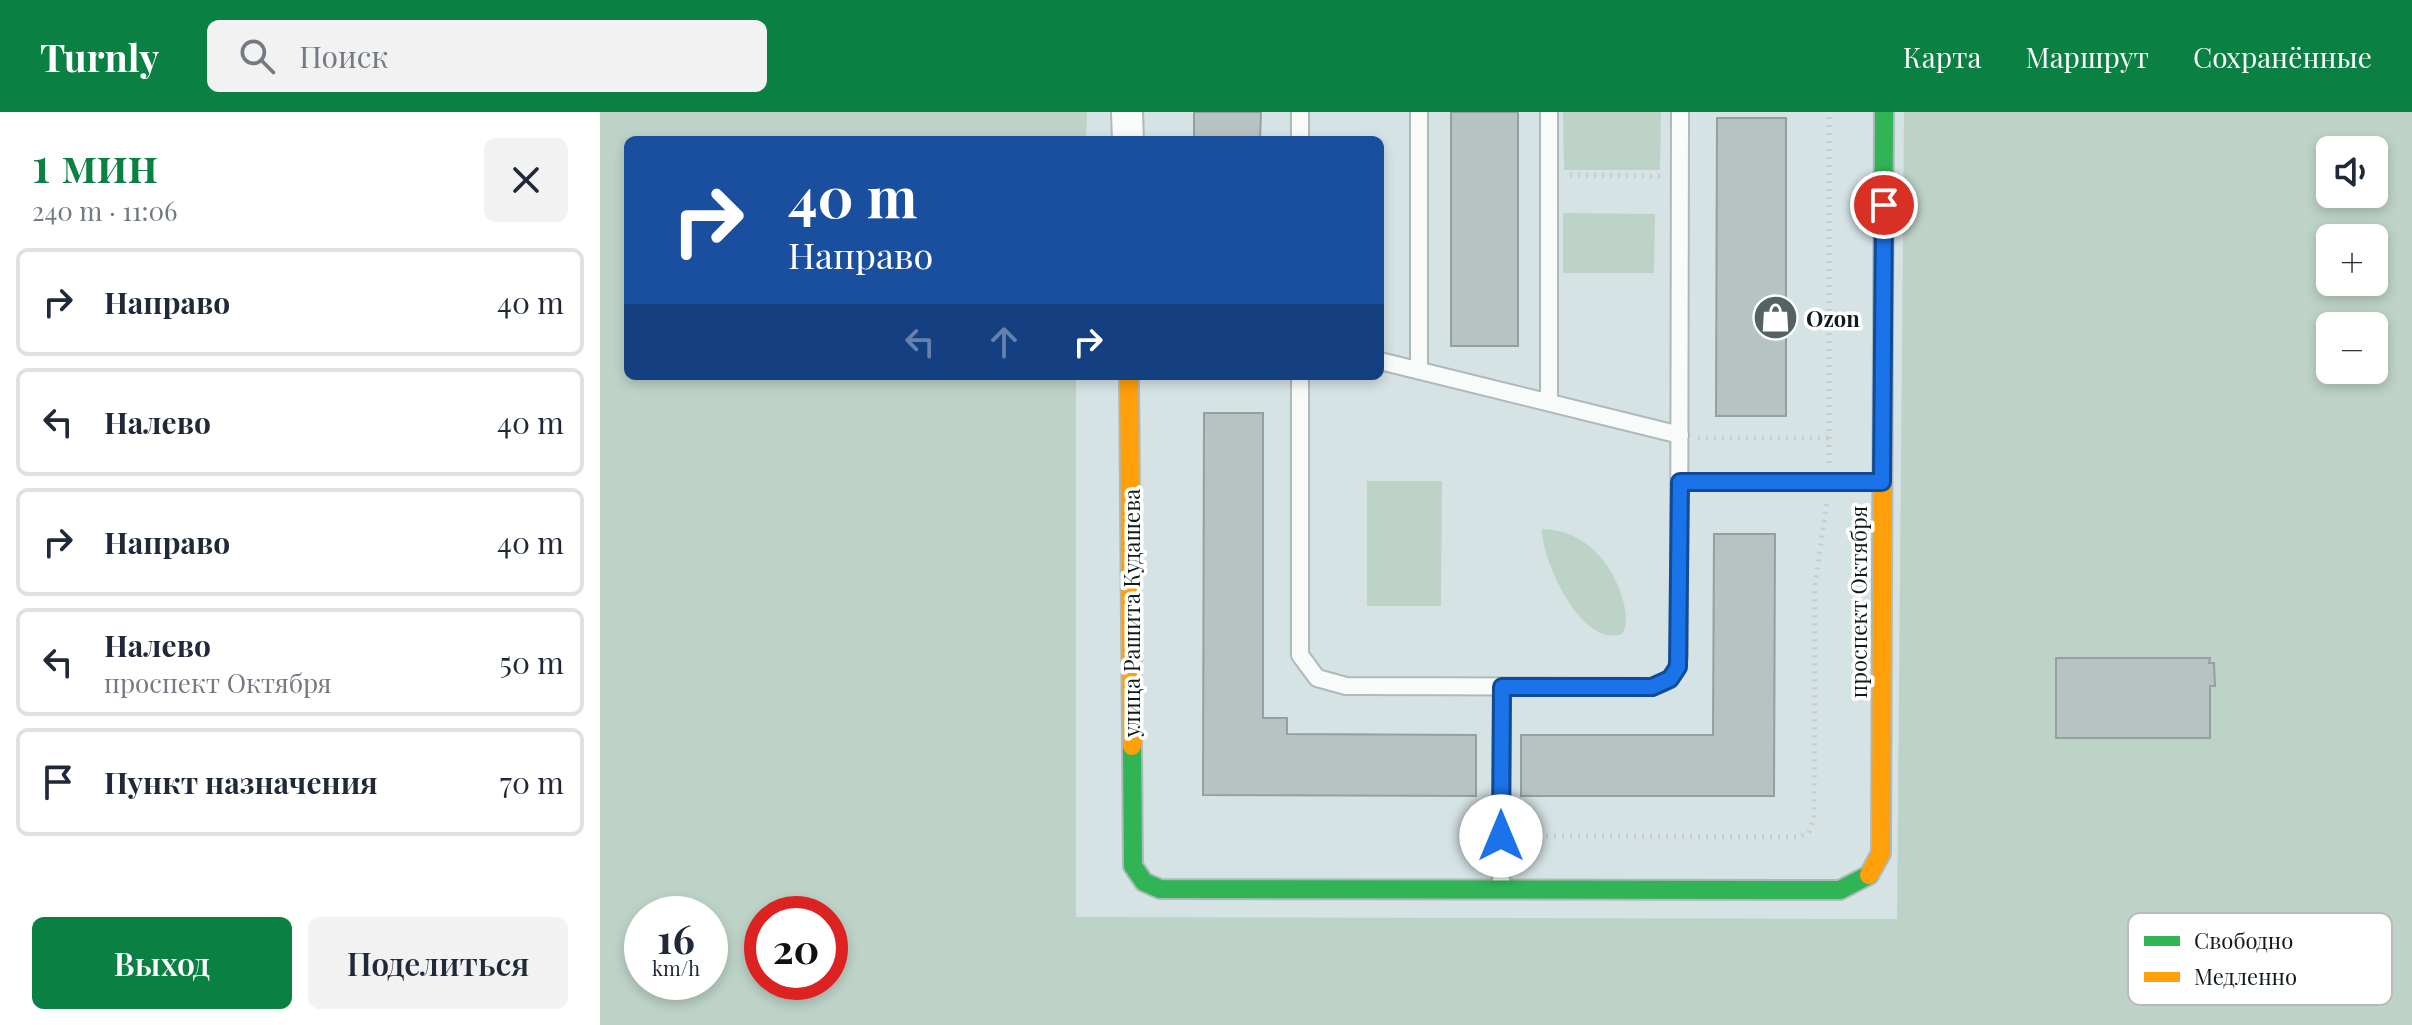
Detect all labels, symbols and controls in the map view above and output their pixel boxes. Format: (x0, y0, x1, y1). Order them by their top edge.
search box (207, 20, 767, 92)
text: Turnly (40, 31, 159, 82)
icon: search (235, 34, 279, 78)
text: Поиск (299, 36, 388, 76)
text: Карта (1903, 38, 1981, 75)
text: Маршрут (2025, 38, 2149, 75)
text: Сохранённые (2193, 38, 2372, 75)
text: 1 мин (32, 131, 158, 195)
map controls (2316, 136, 2388, 384)
button: sound (2316, 136, 2388, 208)
button: close (484, 138, 568, 222)
text: 40 m (788, 158, 917, 233)
icon: right (656, 168, 760, 272)
pin (1850, 171, 1918, 239)
icon: arrive (1862, 183, 1906, 227)
text: 240 m · 11:06 (32, 193, 177, 228)
button: + (2316, 224, 2388, 296)
text: Направо (788, 230, 933, 278)
icon: right (36, 280, 80, 324)
text: Направо (104, 282, 230, 322)
text: 40 m (497, 282, 564, 322)
shop icon: Ozon (1751, 294, 1799, 342)
place label: Ozon (1806, 303, 1860, 333)
button: − (2316, 312, 2388, 384)
icon: left (898, 320, 942, 364)
icon: ahead (982, 320, 1026, 364)
icon: right (1066, 320, 1110, 364)
icon: left (36, 400, 80, 444)
text: Налево (104, 402, 211, 442)
text: 40 m (497, 402, 564, 442)
street label: улица Рашита Кудашева (1116, 489, 1146, 738)
street label: проспект Октября (1843, 506, 1873, 698)
icon: right (36, 520, 80, 564)
text: Направо (104, 522, 230, 562)
text: 40 m (497, 522, 564, 562)
text: Налево (104, 625, 211, 665)
icon: left (36, 640, 80, 684)
text: 50 m (499, 642, 564, 682)
text: проспект Октября (104, 665, 332, 700)
icon: arrive (36, 760, 80, 804)
text: Пункт назначения (104, 762, 378, 802)
text: 70 m (500, 762, 564, 802)
position arrow (1459, 794, 1543, 878)
speed limit sign: 20 (744, 896, 848, 1000)
text: 16 (657, 911, 695, 964)
legend (2128, 913, 2392, 1005)
button: Выход (32, 917, 292, 1009)
button: Поделиться (308, 917, 568, 1009)
text: Свободно (2194, 925, 2293, 955)
text: km/h (652, 954, 700, 981)
text: Медленно (2194, 961, 2297, 991)

